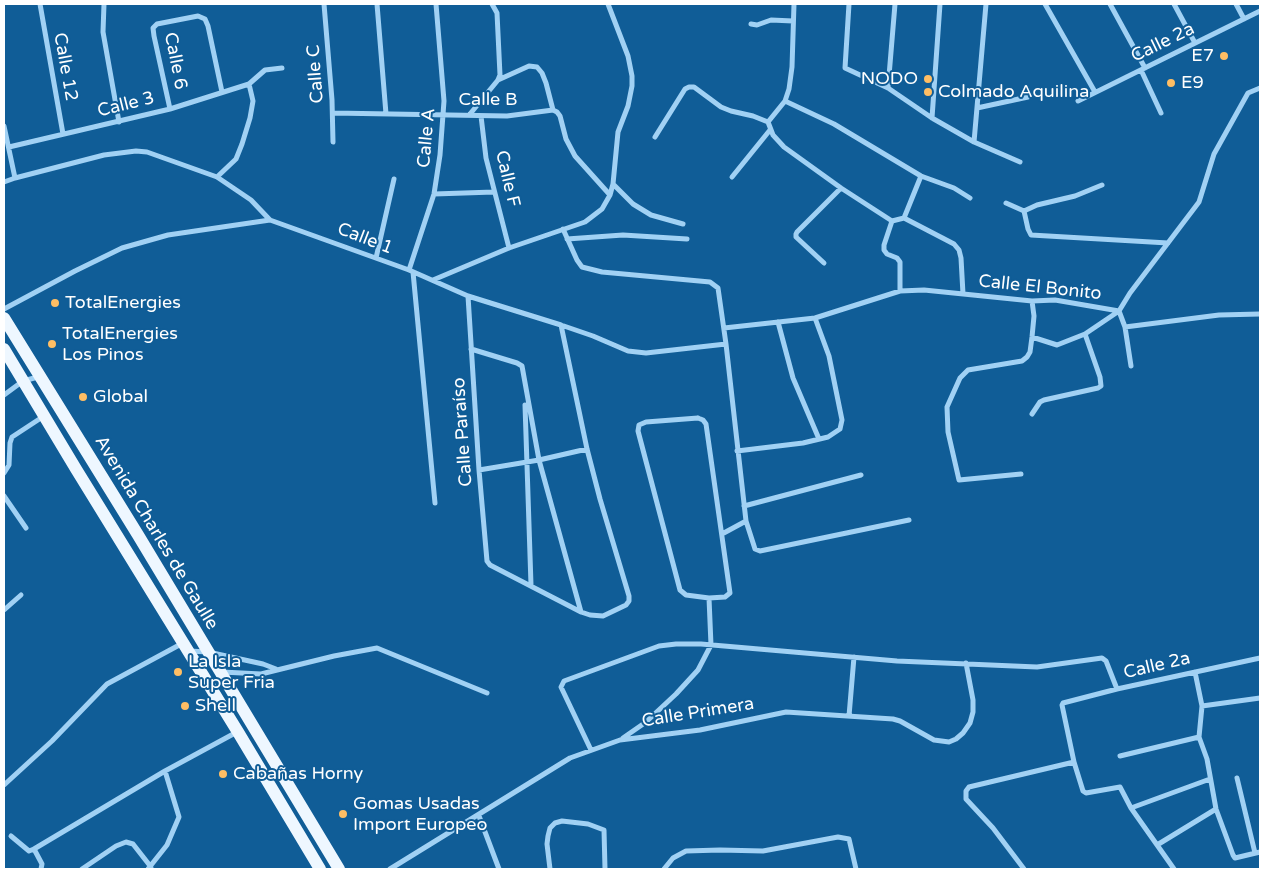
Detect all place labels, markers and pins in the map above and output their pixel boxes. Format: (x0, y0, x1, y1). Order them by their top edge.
place label: E7 (1191, 45, 1214, 67)
marker: E7 (1218, 50, 1230, 62)
place label: NODO (861, 68, 918, 90)
place label: E9 (1181, 72, 1204, 94)
marker: NODO (922, 73, 934, 85)
marker: E9 (1165, 77, 1177, 89)
place label: Colmado Aquilina (938, 81, 1089, 103)
marker: Colmado Aquilina (922, 86, 934, 98)
place label: TotalEnergies (65, 292, 181, 314)
marker: TotalEnergies (49, 297, 61, 309)
place label: TotalEnergies Los Pinos (62, 323, 178, 366)
marker: TotalEnergies Los Pinos (46, 338, 58, 350)
place label: Global (93, 386, 148, 408)
marker: Global (77, 391, 89, 403)
place label: La Isla Super Fria (188, 651, 275, 694)
marker: La Isla Super Fria (172, 666, 184, 678)
place label: Shell (195, 695, 236, 717)
marker: Shell (179, 700, 191, 712)
place label: Cabañas Horny (233, 763, 363, 785)
marker: Cabañas Horny (217, 768, 229, 780)
place label: Gomas Usadas Import Europeo (353, 793, 487, 836)
marker: Gomas Usadas Import Europeo (337, 808, 349, 820)

